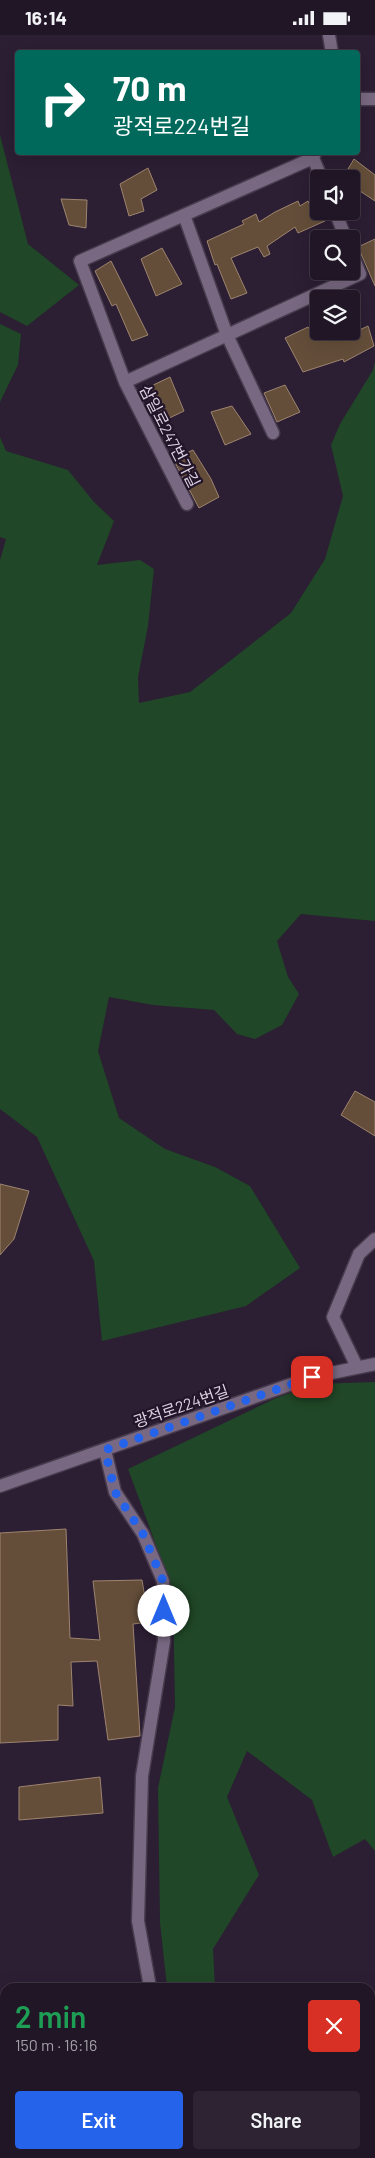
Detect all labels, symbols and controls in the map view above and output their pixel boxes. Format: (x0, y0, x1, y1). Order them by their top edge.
text: 16:14 (25, 6, 67, 29)
text: 70 m (113, 66, 187, 108)
icon: right (30, 70, 95, 135)
text: 광적로224번길 (113, 112, 250, 138)
map controls (310, 170, 360, 340)
button: sound (310, 170, 360, 220)
button: search (310, 230, 360, 280)
button: layers (310, 290, 360, 340)
street label: 삼일로247번가길 (136, 381, 205, 490)
pin (291, 1356, 333, 1398)
icon: arrive (298, 1363, 326, 1391)
street label: 광적로224번길 (131, 1380, 231, 1431)
position arrow (137, 1584, 189, 1636)
text: 2 min (15, 1998, 86, 2034)
button: close (308, 2000, 360, 2052)
text: 150 m · 16:16 (15, 2035, 97, 2054)
button: Exit (15, 2091, 183, 2149)
button: Share (193, 2091, 360, 2149)

